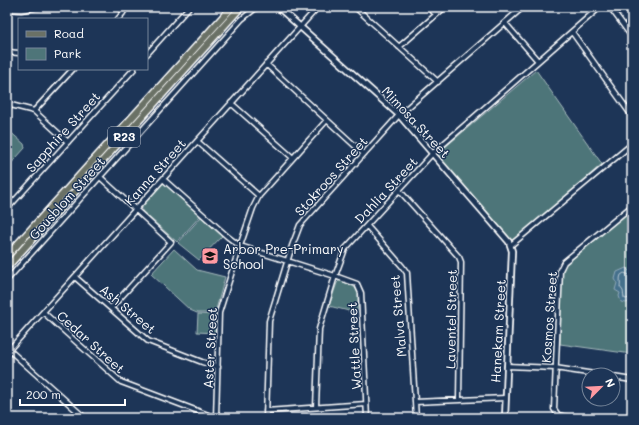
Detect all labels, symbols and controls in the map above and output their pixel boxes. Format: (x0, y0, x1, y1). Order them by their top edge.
legend (18, 18, 148, 70)
text: Road (54, 25, 84, 41)
text: Park (54, 45, 81, 61)
street label: Mimosa Street (379, 82, 454, 161)
street label: Sapphire Street (22, 88, 104, 176)
road number: R23 (108, 127, 140, 147)
street label: Stokroos Street (290, 132, 371, 219)
street label: Kanna Street (120, 135, 189, 209)
street label: Gousblom Street (25, 152, 109, 243)
street label: Dahlia Street (350, 152, 421, 227)
place label: Arbor Pre-Primary School (223, 240, 344, 272)
school or university icon: Arbor Pre-Primary School (200, 246, 220, 266)
street label: Laventel Street (441, 269, 460, 369)
street label: Kosmos Street (537, 270, 560, 363)
street label: Malva Street (385, 274, 410, 358)
street label: Hanekam Street (486, 279, 509, 383)
street label: Ash Street (97, 280, 160, 337)
street label: Wattle Street (343, 301, 364, 390)
street label: Cedar Street (54, 307, 129, 377)
street label: Aster Street (199, 307, 220, 389)
north arrow (581, 367, 621, 407)
text: N (602, 376, 619, 390)
scale bar (20, 381, 125, 407)
text: 200 m (26, 386, 61, 402)

